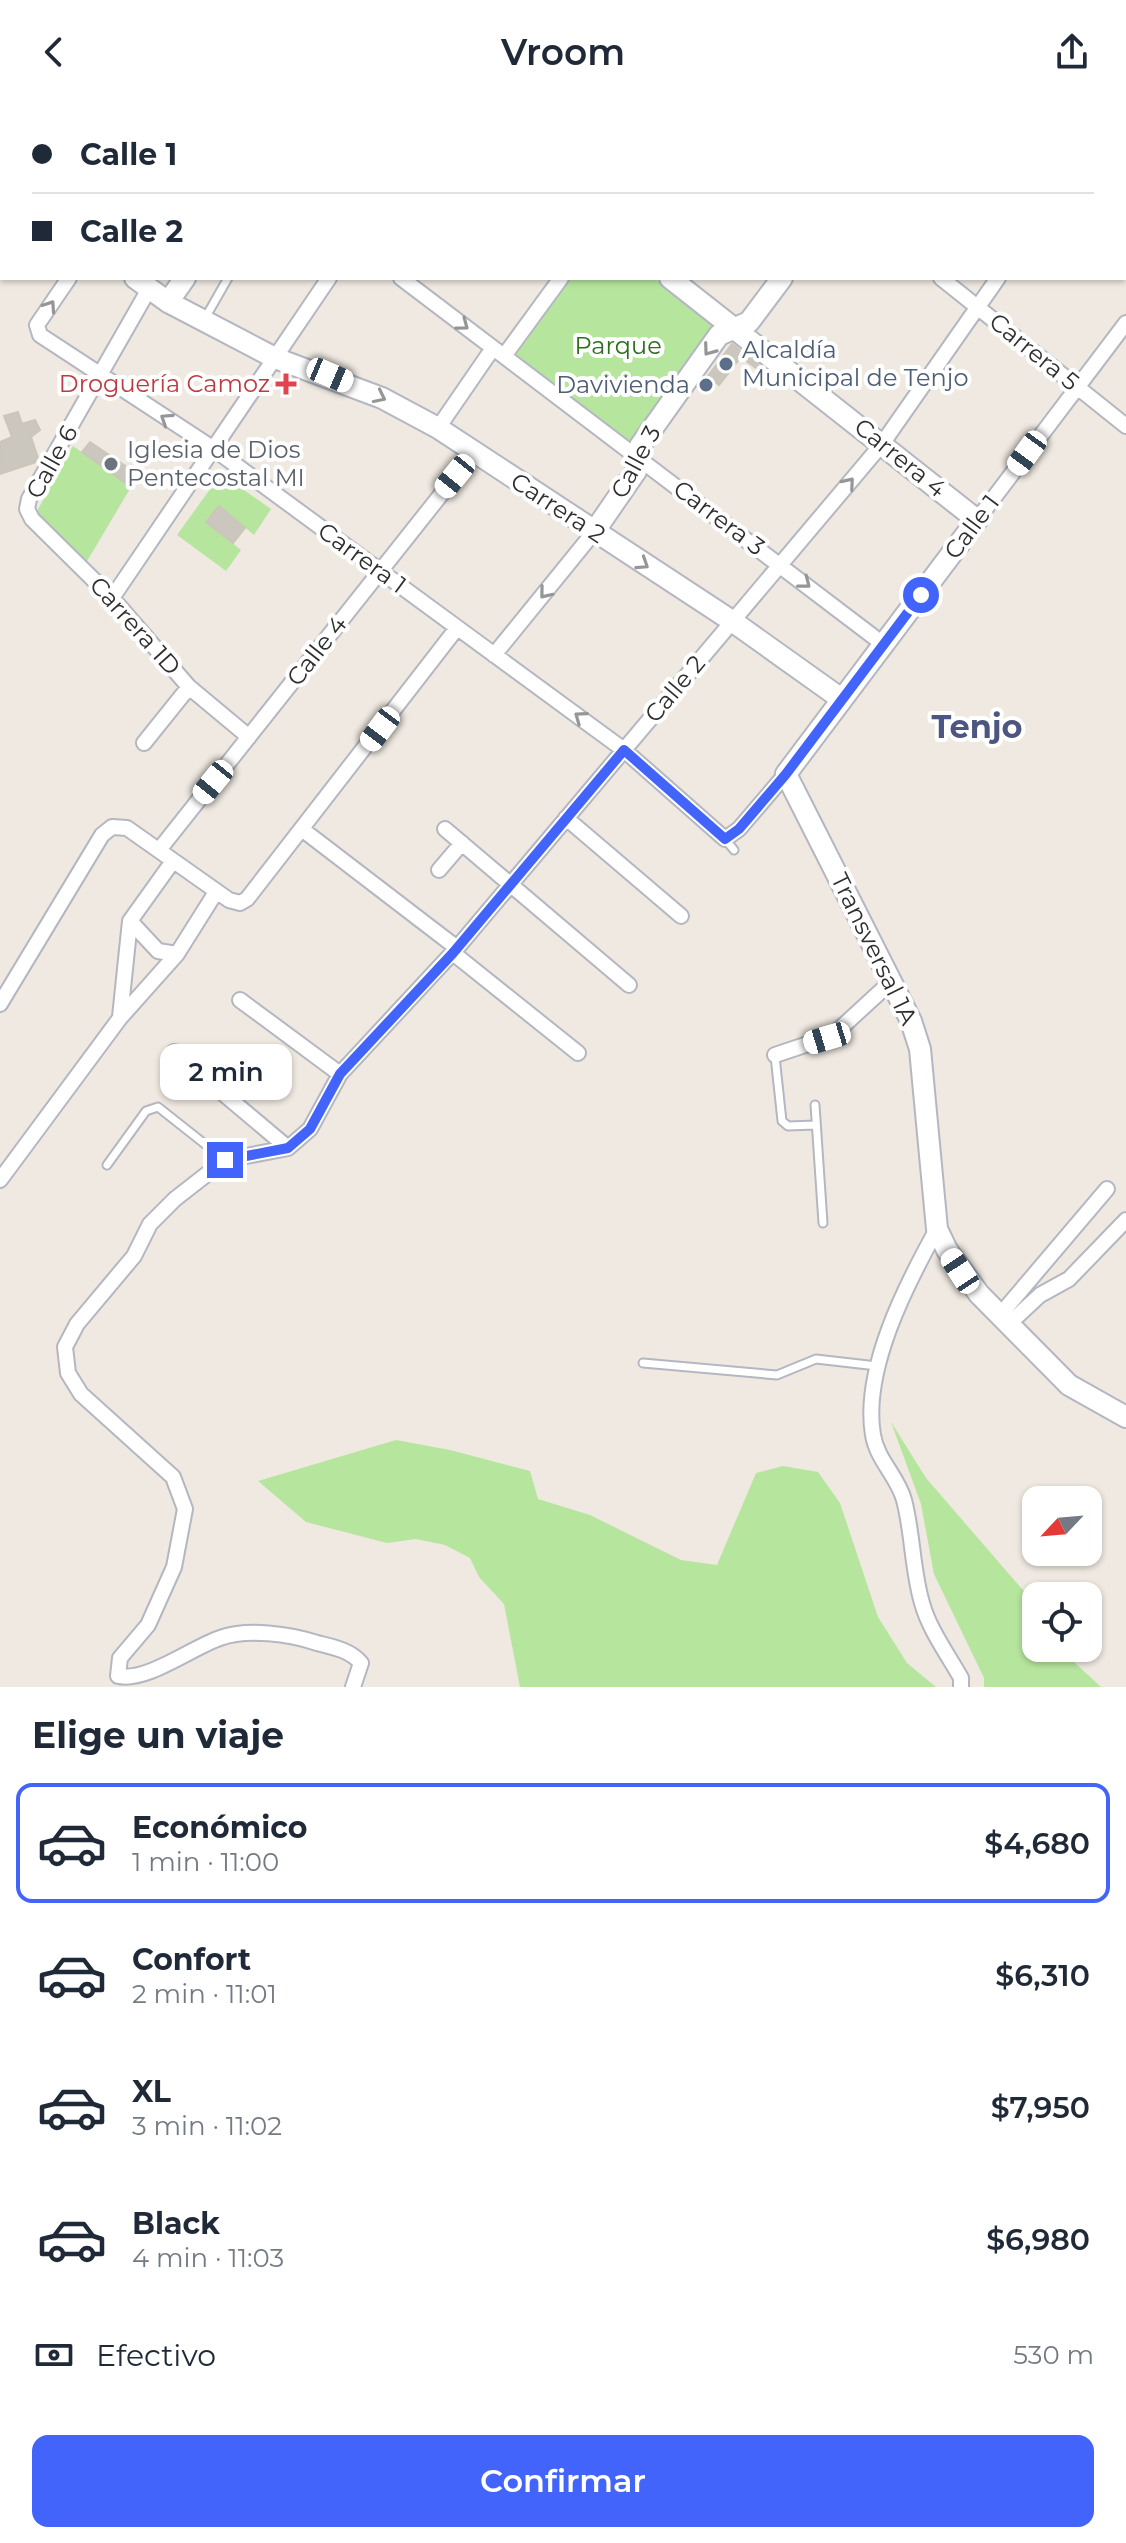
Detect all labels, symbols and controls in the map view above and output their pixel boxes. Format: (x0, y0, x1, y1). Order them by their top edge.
icon: back (32, 30, 76, 74)
text: Vroom (501, 30, 625, 74)
icon: share (1050, 30, 1094, 74)
text: Calle 1 (80, 136, 177, 173)
text: Calle 2 (80, 213, 183, 250)
one-way arrow (40, 300, 55, 314)
street label: Carrera 5 (984, 307, 1085, 397)
one-way arrow (454, 316, 469, 330)
park label: Parque (574, 331, 662, 360)
place label: Alcaldía Municipal de Tenjo (742, 335, 968, 392)
one-way arrow (704, 341, 718, 355)
car (303, 355, 357, 395)
marker: Alcaldía Municipal de Tenjo (717, 355, 735, 373)
place label: Droguería Camoz (59, 369, 270, 398)
place label: Davivienda (556, 370, 690, 399)
marker: Droguería Camoz (277, 375, 295, 393)
marker: Davivienda (697, 376, 715, 394)
one-way arrow (372, 387, 387, 403)
street label: Carrera 4 (849, 412, 952, 503)
one-way arrow (161, 414, 175, 429)
street label: Calle 6 (20, 420, 83, 503)
street label: Calle 3 (604, 420, 667, 503)
car (1003, 427, 1051, 479)
place label: Iglesia de Dios Pentecostal MI (127, 435, 305, 492)
car (431, 450, 479, 502)
marker: Iglesia de Dios Pentecostal MI (102, 455, 120, 473)
street label: Carrera 2 (506, 466, 611, 549)
street label: Carrera 3 (668, 474, 771, 561)
one-way arrow (839, 477, 854, 492)
street label: Calle 1 (938, 489, 1005, 565)
street label: Carrera 1 (313, 516, 412, 599)
one-way arrow (634, 554, 649, 569)
street label: Carrera 1D (84, 571, 187, 681)
one-way arrow (796, 573, 811, 587)
route start (903, 577, 939, 613)
one-way arrow (540, 583, 555, 598)
street label: Calle 4 (280, 610, 353, 691)
street label: Calle 2 (638, 649, 711, 728)
car (356, 703, 404, 755)
district label: Tenjo (931, 707, 1023, 746)
one-way arrow (574, 712, 588, 727)
car (189, 756, 237, 808)
street label: Transversal 1A (825, 868, 924, 1030)
car (801, 1020, 853, 1056)
callout: 2 min (159, 1044, 291, 1100)
text: 2 min (188, 1056, 264, 1088)
route end (207, 1142, 243, 1178)
car (937, 1244, 983, 1298)
north arrow (1022, 1486, 1102, 1566)
map controls (1022, 1486, 1102, 1662)
button: locate (1022, 1582, 1102, 1662)
text: Elige un viaje (32, 1713, 284, 1757)
icon: car (36, 1807, 108, 1879)
text: Económico (132, 1809, 307, 1846)
text: $4,680 (984, 1825, 1090, 1862)
text: 1 min · 11:00 (132, 1846, 279, 1878)
icon: car (36, 1939, 108, 2011)
text: Confort (132, 1941, 251, 1978)
text: $6,310 (995, 1957, 1090, 1994)
text: 2 min · 11:01 (132, 1978, 277, 2010)
icon: car (36, 2071, 108, 2143)
text: XL (132, 2073, 171, 2110)
text: $7,950 (991, 2089, 1090, 2126)
text: 3 min · 11:02 (132, 2110, 282, 2142)
icon: car (36, 2203, 108, 2275)
text: Black (132, 2205, 220, 2242)
text: $6,980 (986, 2221, 1090, 2258)
text: 4 min · 11:03 (132, 2242, 284, 2274)
icon: cash (32, 2333, 76, 2377)
text: Efectivo (96, 2337, 216, 2374)
text: 530 m (1013, 2339, 1094, 2371)
button: Confirmar (32, 2435, 1094, 2527)

